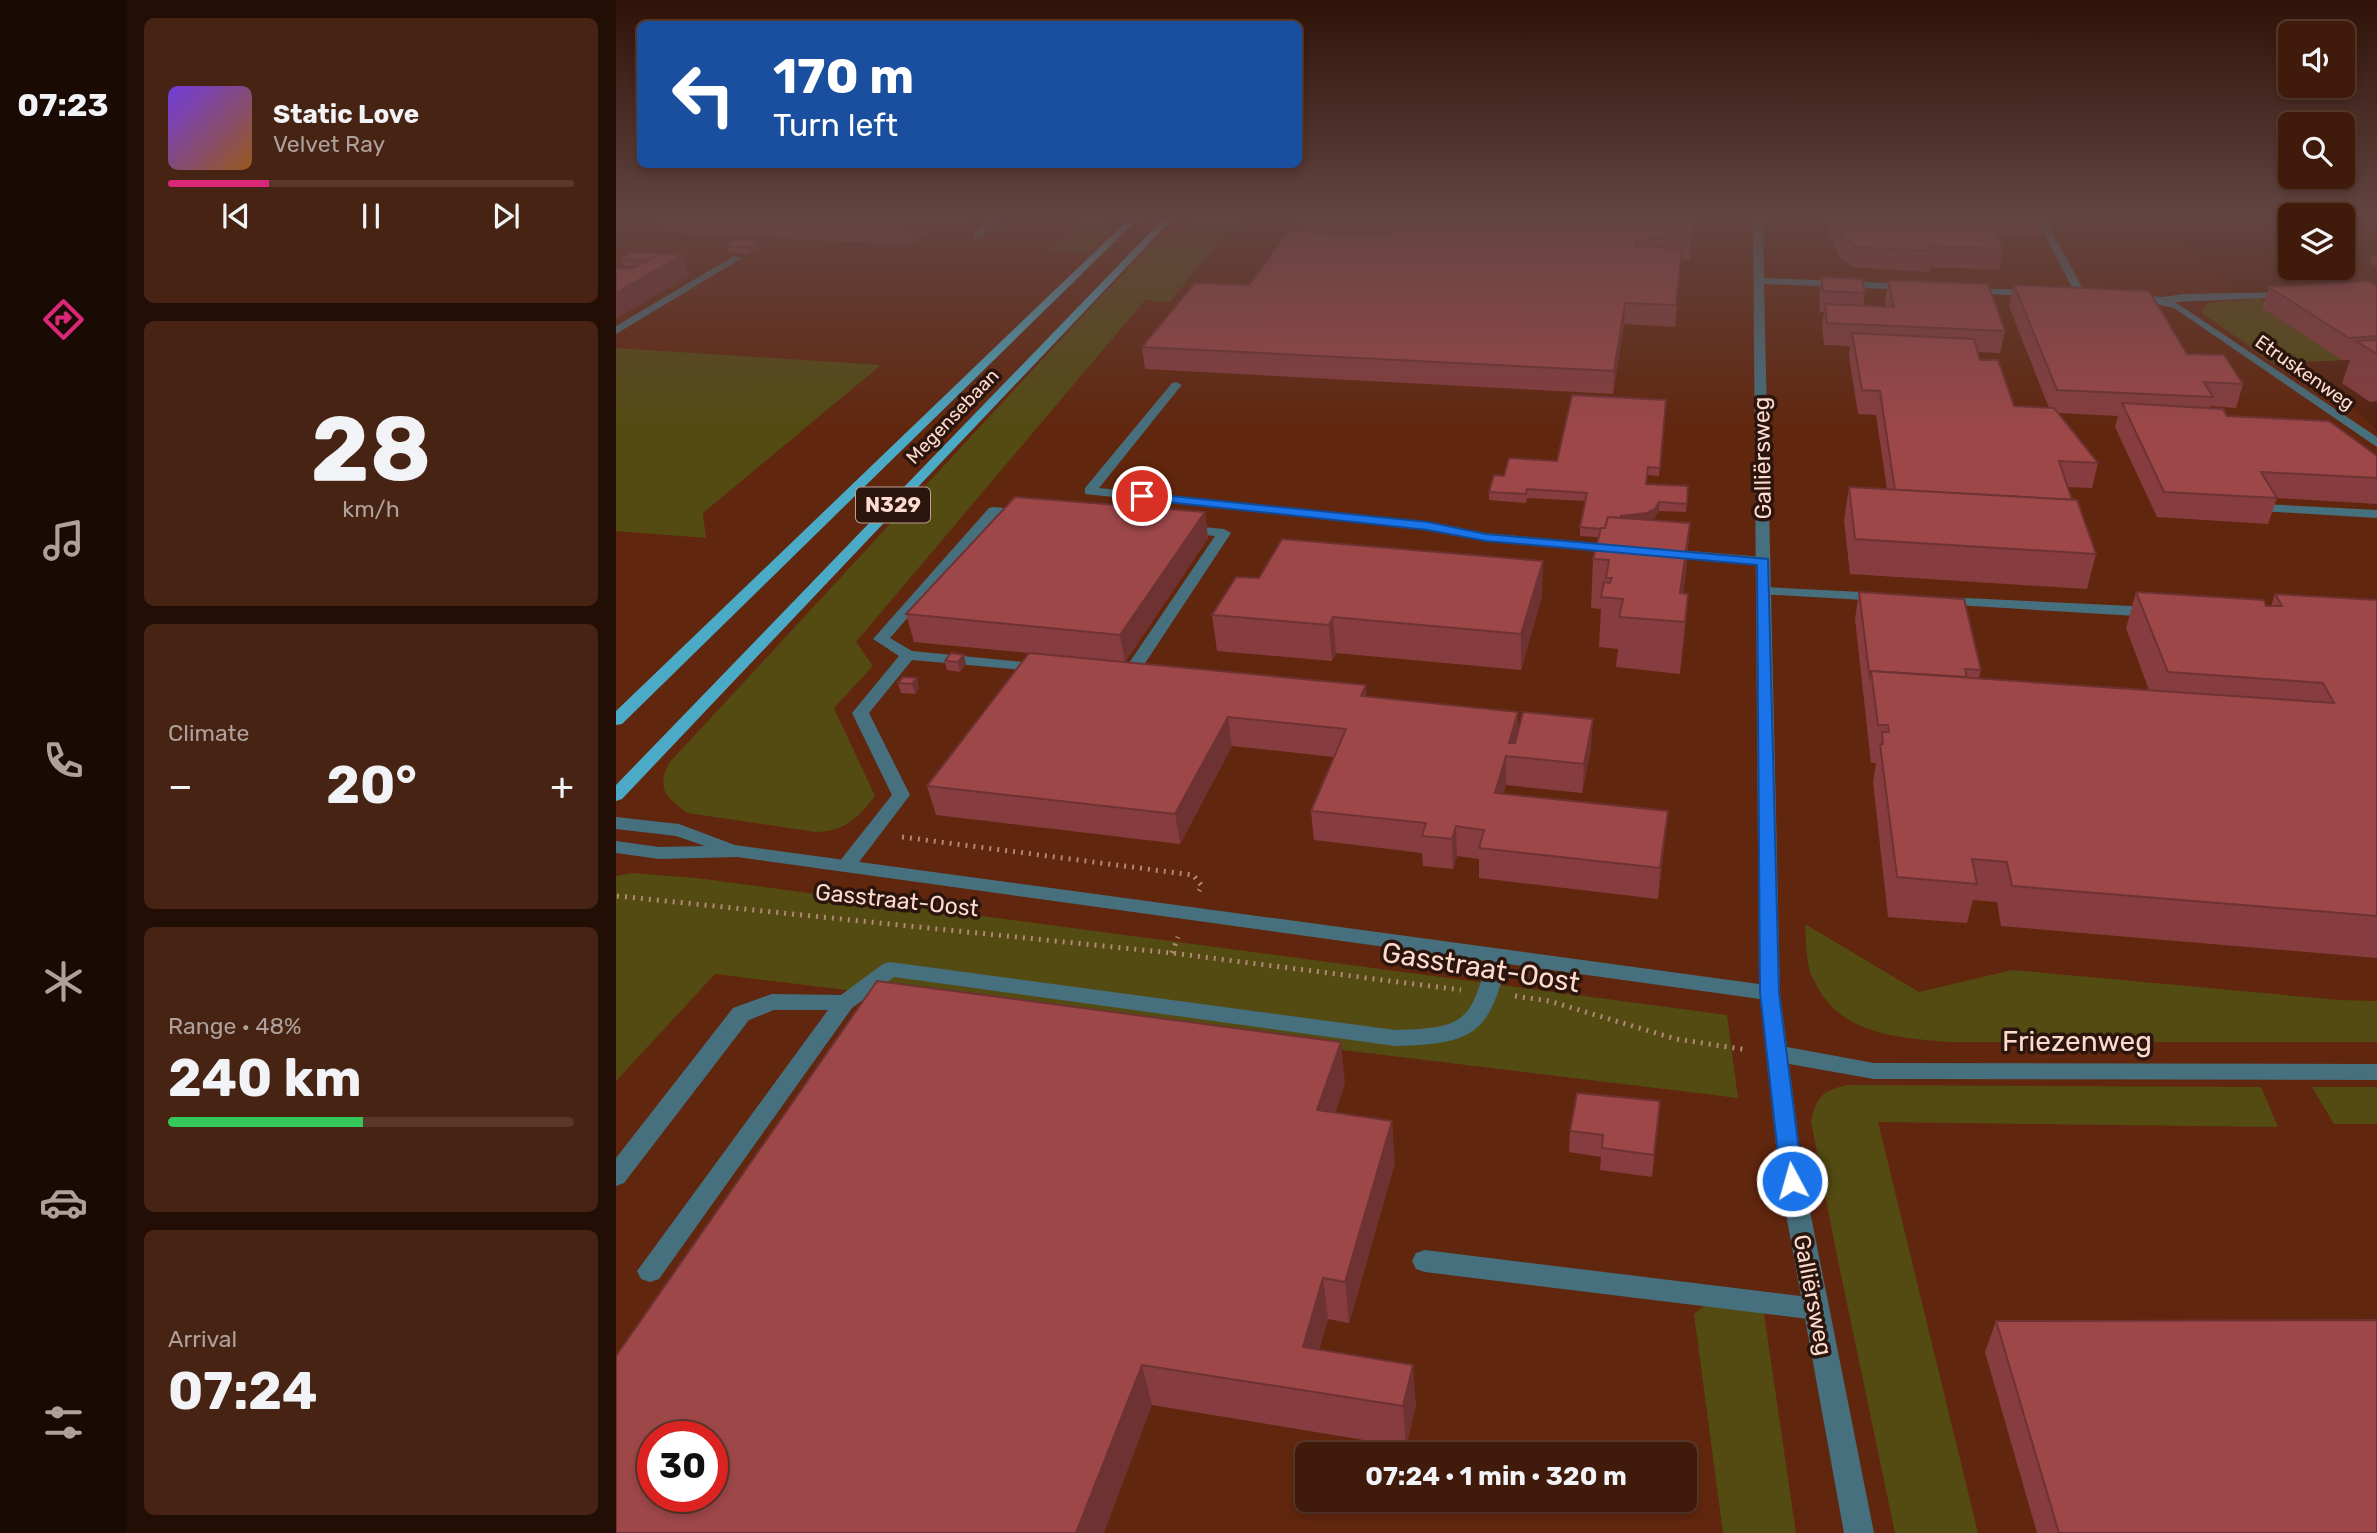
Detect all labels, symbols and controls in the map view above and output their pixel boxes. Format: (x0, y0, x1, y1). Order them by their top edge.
map controls (2278, 21, 2355, 280)
button: sound (2278, 21, 2355, 98)
text: 170 m (773, 47, 914, 105)
icon: left (658, 49, 749, 140)
text: 07:23 (17, 86, 109, 124)
text: Static Love (273, 99, 419, 130)
text: Turn left (773, 106, 898, 144)
button: search (2278, 112, 2355, 189)
text: Velvet Ray (273, 130, 385, 158)
icon: previous (217, 197, 255, 235)
icon: pause (352, 197, 390, 235)
icon: next (487, 197, 525, 235)
button: layers (2278, 203, 2355, 280)
icon: directions (39, 295, 88, 344)
street label: Etruskenweg (2251, 330, 2359, 415)
street label: Megensebaan (901, 364, 1003, 469)
text: 28 (311, 395, 431, 503)
street label: Galliërsweg (1747, 396, 1777, 520)
pin (1112, 466, 1172, 526)
icon: arrive (1123, 477, 1161, 515)
road number: N329 (856, 488, 930, 522)
text: km/h (342, 495, 400, 523)
icon: music (39, 516, 88, 565)
text: Climate (168, 719, 249, 747)
icon: phone (39, 736, 88, 785)
text: 20° (326, 754, 417, 816)
text: − (168, 763, 193, 809)
text: + (550, 763, 574, 809)
street label: Gasstraat-Oost (814, 878, 980, 922)
street label: Gasstraat-Oost (1380, 936, 1582, 999)
icon: climate (39, 957, 88, 1006)
text: Range · 48% (168, 1012, 302, 1040)
street label: Friezenweg (2002, 1025, 2152, 1058)
text: 240 km (168, 1047, 362, 1109)
position arrow (1755, 1144, 1829, 1218)
icon: car (39, 1178, 88, 1227)
street label: Galliërsweg (1788, 1232, 1838, 1358)
text: Arrival (168, 1325, 237, 1353)
text: 07:24 (168, 1360, 317, 1422)
icon: filters (39, 1398, 88, 1447)
speed limit sign: 30 (637, 1421, 728, 1512)
text: 07:24 · 1 min · 320 m (1365, 1461, 1627, 1492)

